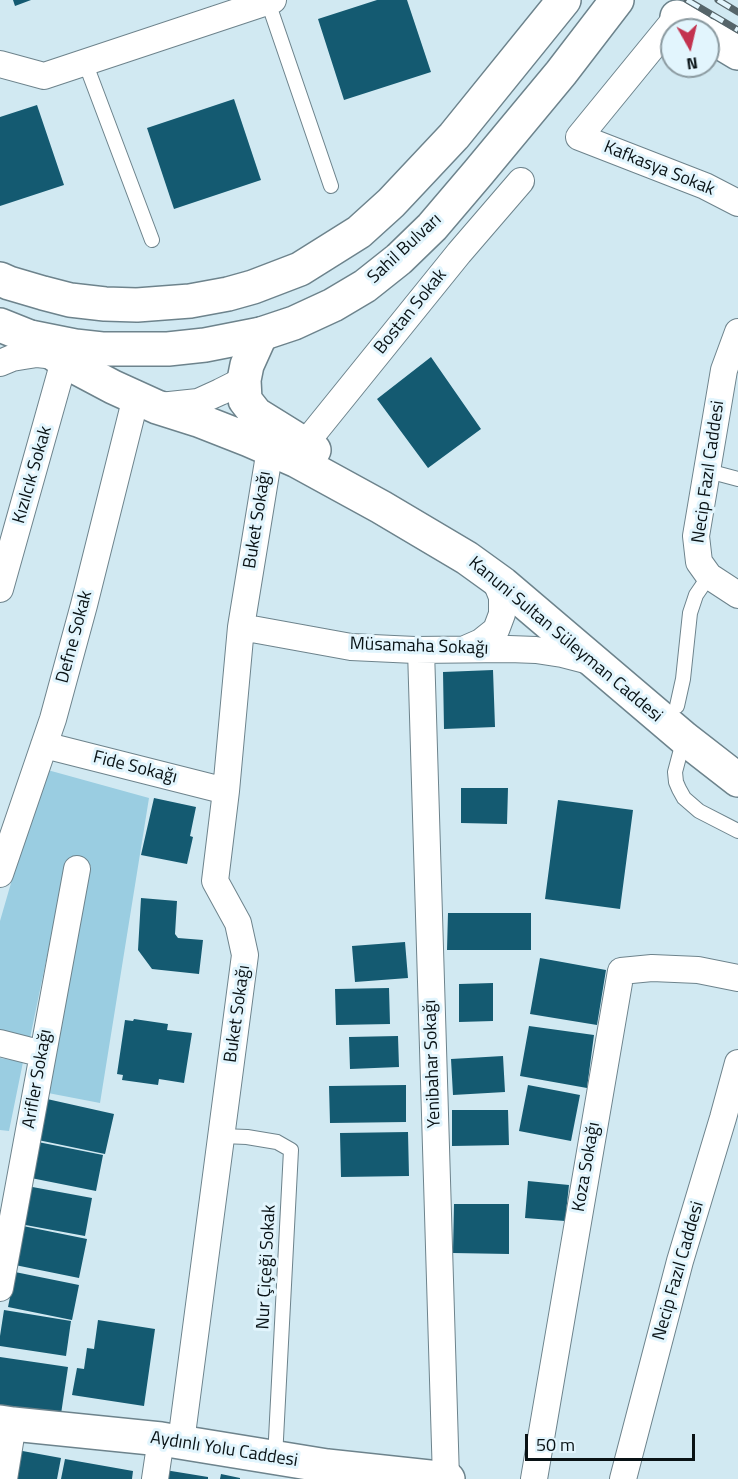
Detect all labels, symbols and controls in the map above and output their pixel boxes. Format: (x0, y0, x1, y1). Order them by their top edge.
north arrow (660, 18, 720, 78)
text: N (685, 51, 699, 76)
street label: Kafkasya Sokak (600, 137, 718, 201)
street label: Sahil Bulvarı (364, 209, 446, 289)
street label: Bostan Sokak (370, 265, 452, 359)
street label: Necip Fazıl Caddesi (688, 399, 730, 545)
street label: Kızılcık Sokak (9, 424, 57, 526)
street label: Buket Sokağı (240, 470, 276, 570)
street label: Kanuni Sultan Süleyman Caddesi (464, 552, 666, 728)
street label: Defne Sokak (52, 588, 98, 686)
street label: Müsamaha Sokağı (349, 634, 489, 660)
street label: Fide Sokağı (91, 747, 179, 789)
street label: Buket Sokağı (220, 964, 256, 1064)
street label: Yenibahar Sokağı (420, 999, 446, 1129)
street label: Arifler Sokağı (19, 1028, 57, 1130)
street label: Koza Sokağı (568, 1120, 606, 1214)
street label: Necip Fazıl Caddesi (649, 1199, 709, 1343)
street label: Nur Çiçeği Sokak (253, 1204, 281, 1330)
scale bar (528, 1422, 698, 1460)
street label: Aydınlı Yolu Caddesi (149, 1428, 299, 1472)
text: 50 m (536, 1431, 575, 1458)

